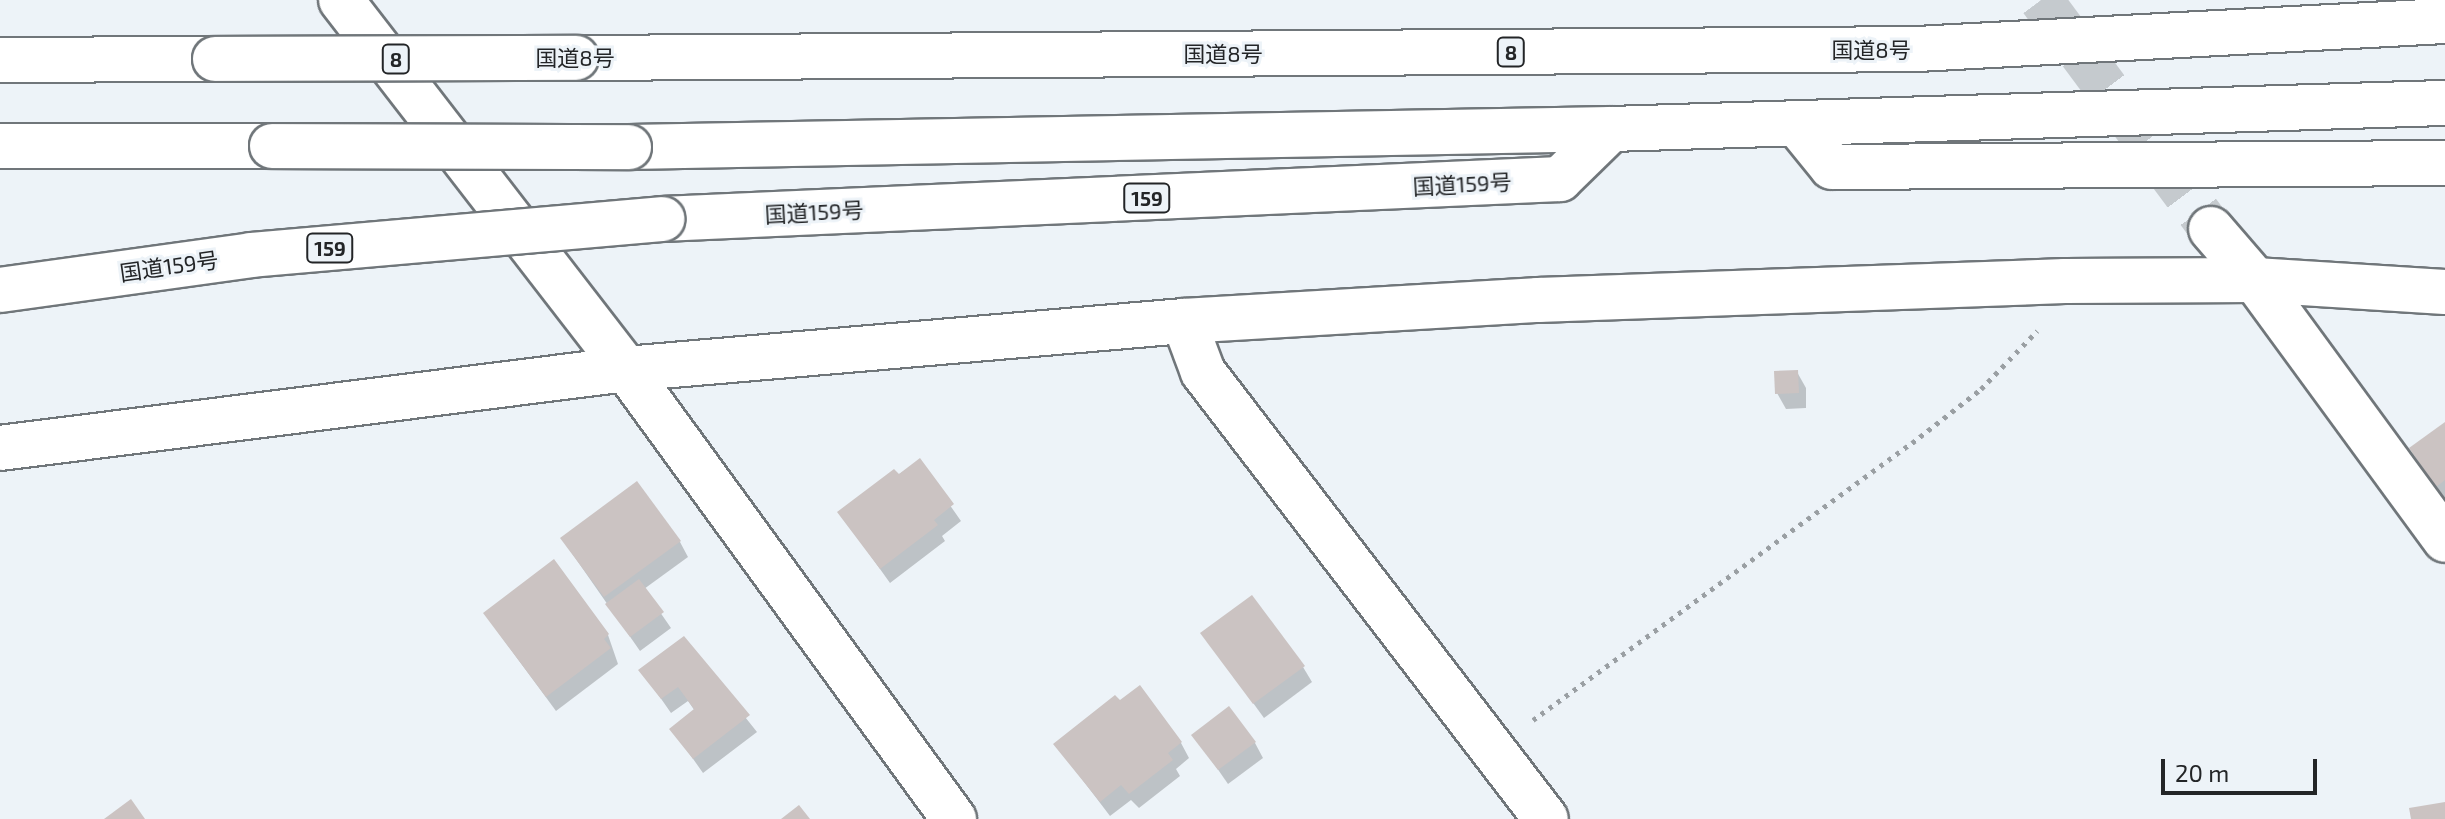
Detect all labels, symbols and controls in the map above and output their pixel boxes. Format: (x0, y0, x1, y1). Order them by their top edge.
road number: 8 (1495, 36, 1527, 68)
street label: 国道8号 (1831, 37, 1911, 63)
street label: 国道8号 (1183, 41, 1263, 67)
road number: 8 (380, 43, 412, 75)
street label: 国道8号 (535, 45, 615, 71)
street label: 国道159号 (1412, 168, 1512, 200)
road number: 159 (1123, 182, 1171, 214)
street label: 国道159号 (764, 196, 864, 228)
road number: 159 (306, 232, 354, 264)
street label: 国道159号 (118, 246, 220, 286)
scale bar (2165, 743, 2321, 793)
text: 20 m (2175, 758, 2229, 787)

